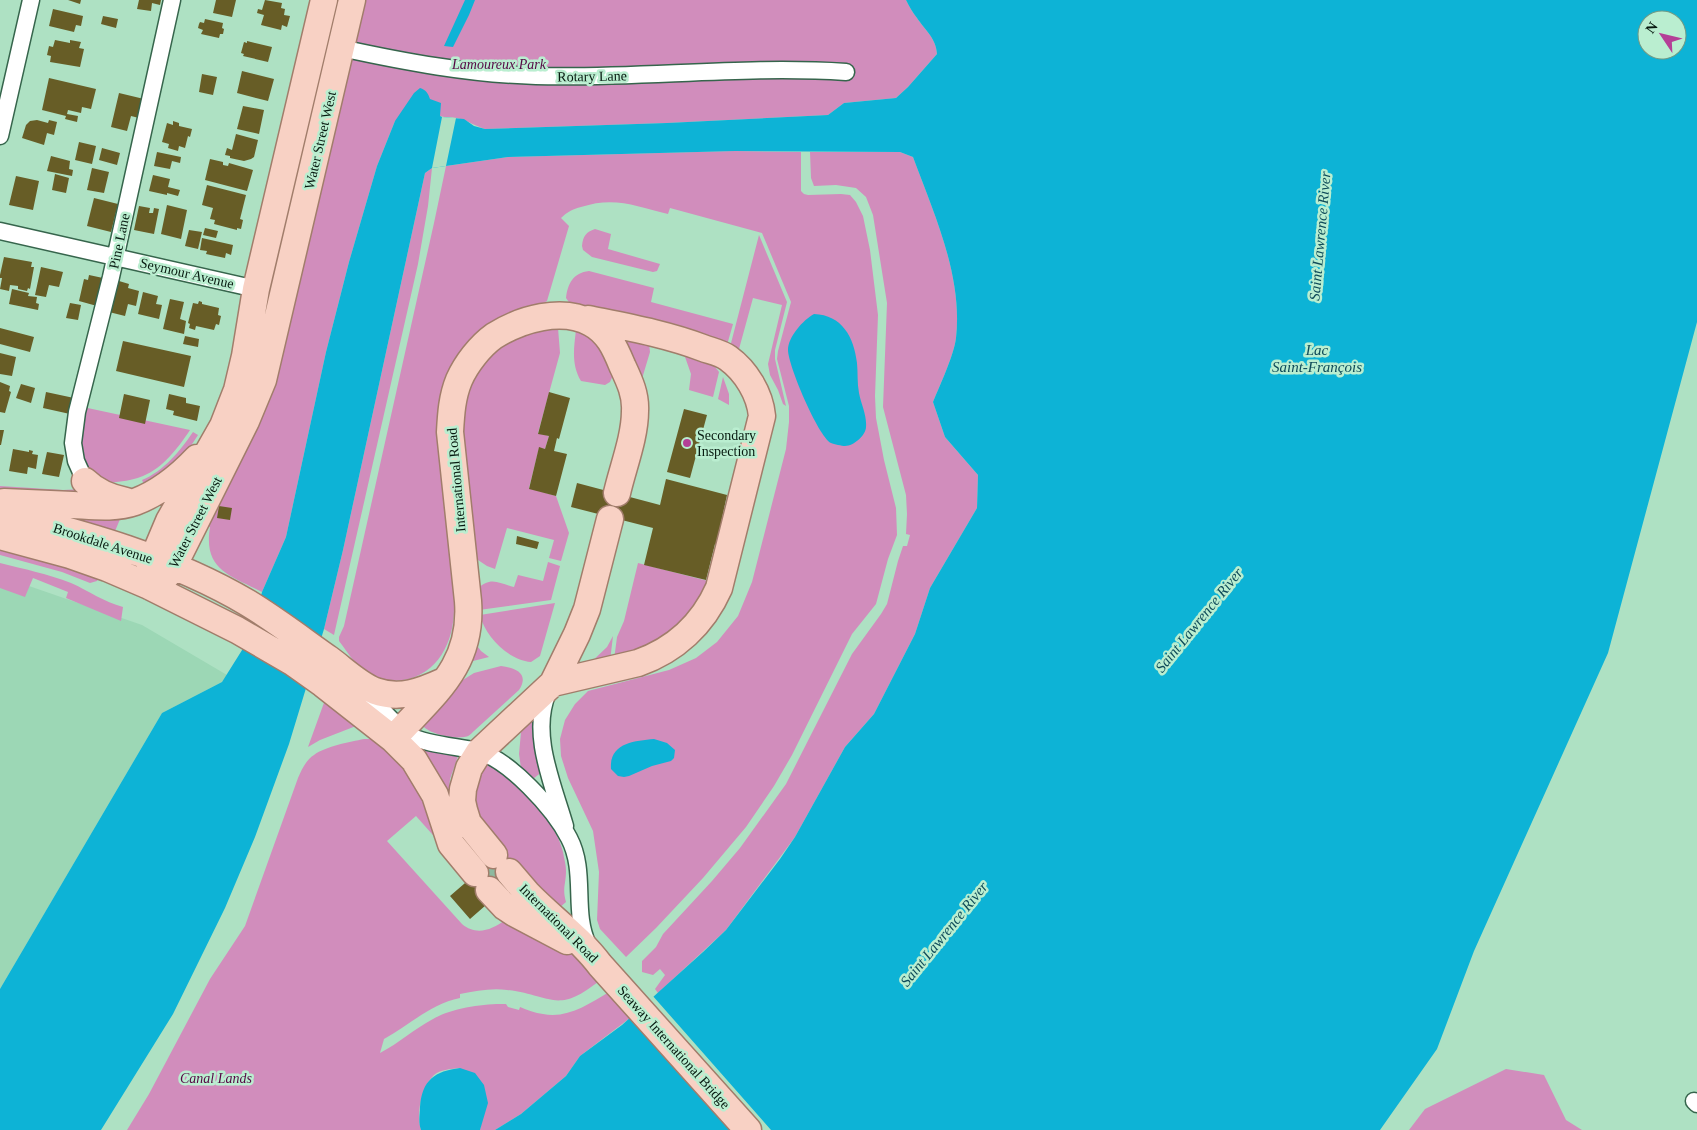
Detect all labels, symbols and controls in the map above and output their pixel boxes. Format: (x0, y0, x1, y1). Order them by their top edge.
north arrow (1637, 10, 1687, 60)
text: N (1643, 19, 1661, 36)
park label: Lamoureux Park (451, 57, 547, 72)
street label: Rotary Lane (557, 68, 627, 85)
street label: Water Street West (302, 90, 339, 191)
water label: Saint Lawrence River (1306, 171, 1334, 301)
street label: Pine Lane (106, 212, 133, 270)
street label: Seymour Avenue (139, 255, 235, 292)
water label: Lac Saint-François (1272, 342, 1362, 375)
street label: International Road (444, 427, 469, 533)
place label: Secondary Inspection (697, 428, 756, 459)
marker: Secondary Inspection (681, 437, 693, 449)
street label: Water Street West (166, 474, 225, 570)
street label: Brookdale Avenue (51, 520, 154, 567)
water label: Saint Lawrence River (1152, 565, 1246, 675)
water label: Saint Lawrence River (897, 879, 991, 989)
street label: International Road (516, 881, 601, 966)
street label: Seaway International Bridge (614, 983, 733, 1112)
park label: Canal Lands (180, 1071, 253, 1086)

